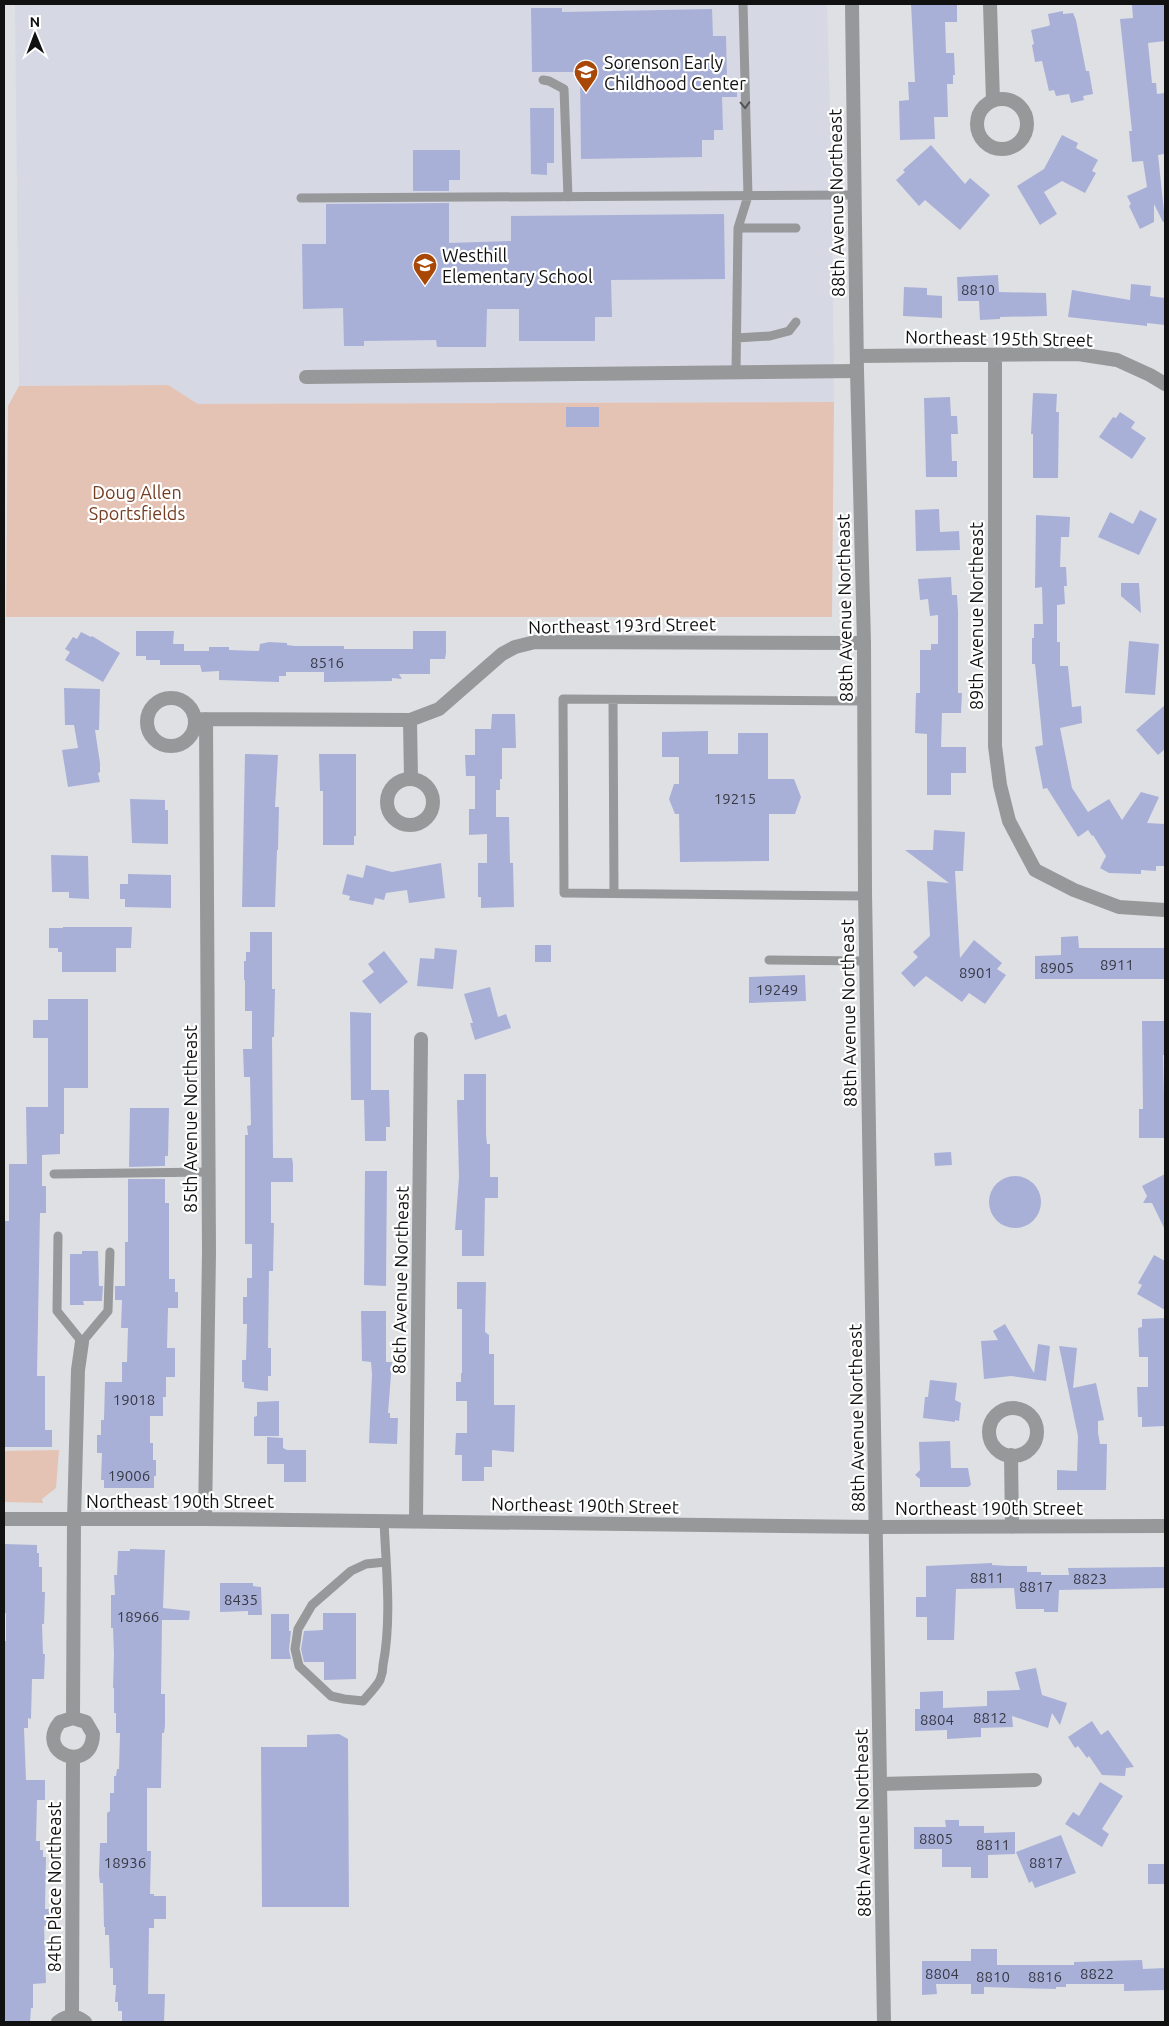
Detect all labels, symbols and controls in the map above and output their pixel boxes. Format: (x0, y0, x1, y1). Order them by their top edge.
north arrow (10, 10, 60, 60)
text: N (29, 14, 40, 30)
place label: Sorenson Early Childhood Center (604, 52, 746, 93)
school or university icon: Sorenson Early Childhood Center (573, 59, 599, 93)
one-way arrow (740, 101, 751, 109)
street label: 88th Avenue Northeast (824, 109, 848, 297)
place label: Westhill Elementary School (442, 245, 593, 286)
school or university icon: Westhill Elementary School (412, 252, 438, 286)
house number: 8810 (961, 281, 995, 298)
street label: Northeast 195th Street (905, 326, 1093, 350)
park label: Doug Allen Sportsfields (89, 482, 185, 523)
street label: 88th Avenue Northeast (832, 514, 856, 702)
street label: 89th Avenue Northeast (966, 522, 986, 710)
street label: Northeast 193rd Street (528, 613, 716, 637)
house number: 8516 (310, 654, 344, 671)
house number: 19215 (714, 790, 756, 807)
street label: 88th Avenue Northeast (836, 919, 860, 1107)
house number: 8911 (1100, 956, 1134, 973)
house number: 8905 (1040, 959, 1074, 976)
house number: 8901 (959, 964, 993, 981)
house number: 19249 (756, 981, 798, 998)
street label: 85th Avenue Northeast (180, 1025, 200, 1213)
street label: 86th Avenue Northeast (388, 1186, 412, 1374)
street label: 88th Avenue Northeast (844, 1324, 868, 1512)
house number: 19018 (113, 1391, 155, 1408)
house number: 19006 (108, 1467, 150, 1484)
street label: Northeast 190th Street (86, 1491, 274, 1511)
street label: Northeast 190th Street (491, 1493, 679, 1517)
street label: Northeast 190th Street (895, 1498, 1083, 1518)
house number: 8811 (970, 1569, 1004, 1586)
house number: 8823 (1073, 1570, 1107, 1587)
house number: 8817 (1019, 1578, 1053, 1595)
house number: 8435 (224, 1591, 258, 1608)
house number: 18966 (117, 1608, 159, 1625)
house number: 8812 (973, 1709, 1007, 1726)
house number: 8804 (920, 1711, 954, 1728)
street label: 88th Avenue Northeast (850, 1729, 874, 1917)
street label: 84th Place Northeast (44, 1802, 64, 1972)
house number: 8805 (919, 1830, 953, 1847)
house number: 8811 (976, 1836, 1010, 1853)
house number: 18936 (104, 1854, 146, 1871)
house number: 8817 (1029, 1854, 1063, 1871)
house number: 8804 (925, 1965, 959, 1982)
house number: 8822 (1080, 1965, 1114, 1982)
house number: 8810 (976, 1968, 1010, 1985)
house number: 8816 (1028, 1968, 1062, 1985)

